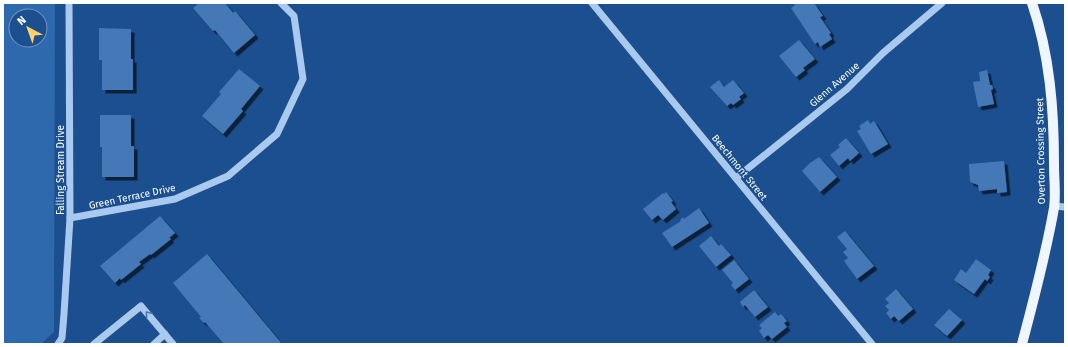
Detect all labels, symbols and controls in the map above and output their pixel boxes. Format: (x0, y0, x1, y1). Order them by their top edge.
north arrow (8, 8, 48, 48)
text: N (15, 14, 29, 28)
street label: Glenn Avenue (807, 60, 862, 110)
street label: Overton Crossing Street (1034, 97, 1048, 204)
street label: Falling Stream Drive (55, 125, 67, 215)
street label: Beechmont Street (709, 132, 770, 203)
street label: Green Terrace Drive (88, 182, 177, 212)
one-way arrow (145, 311, 152, 319)

